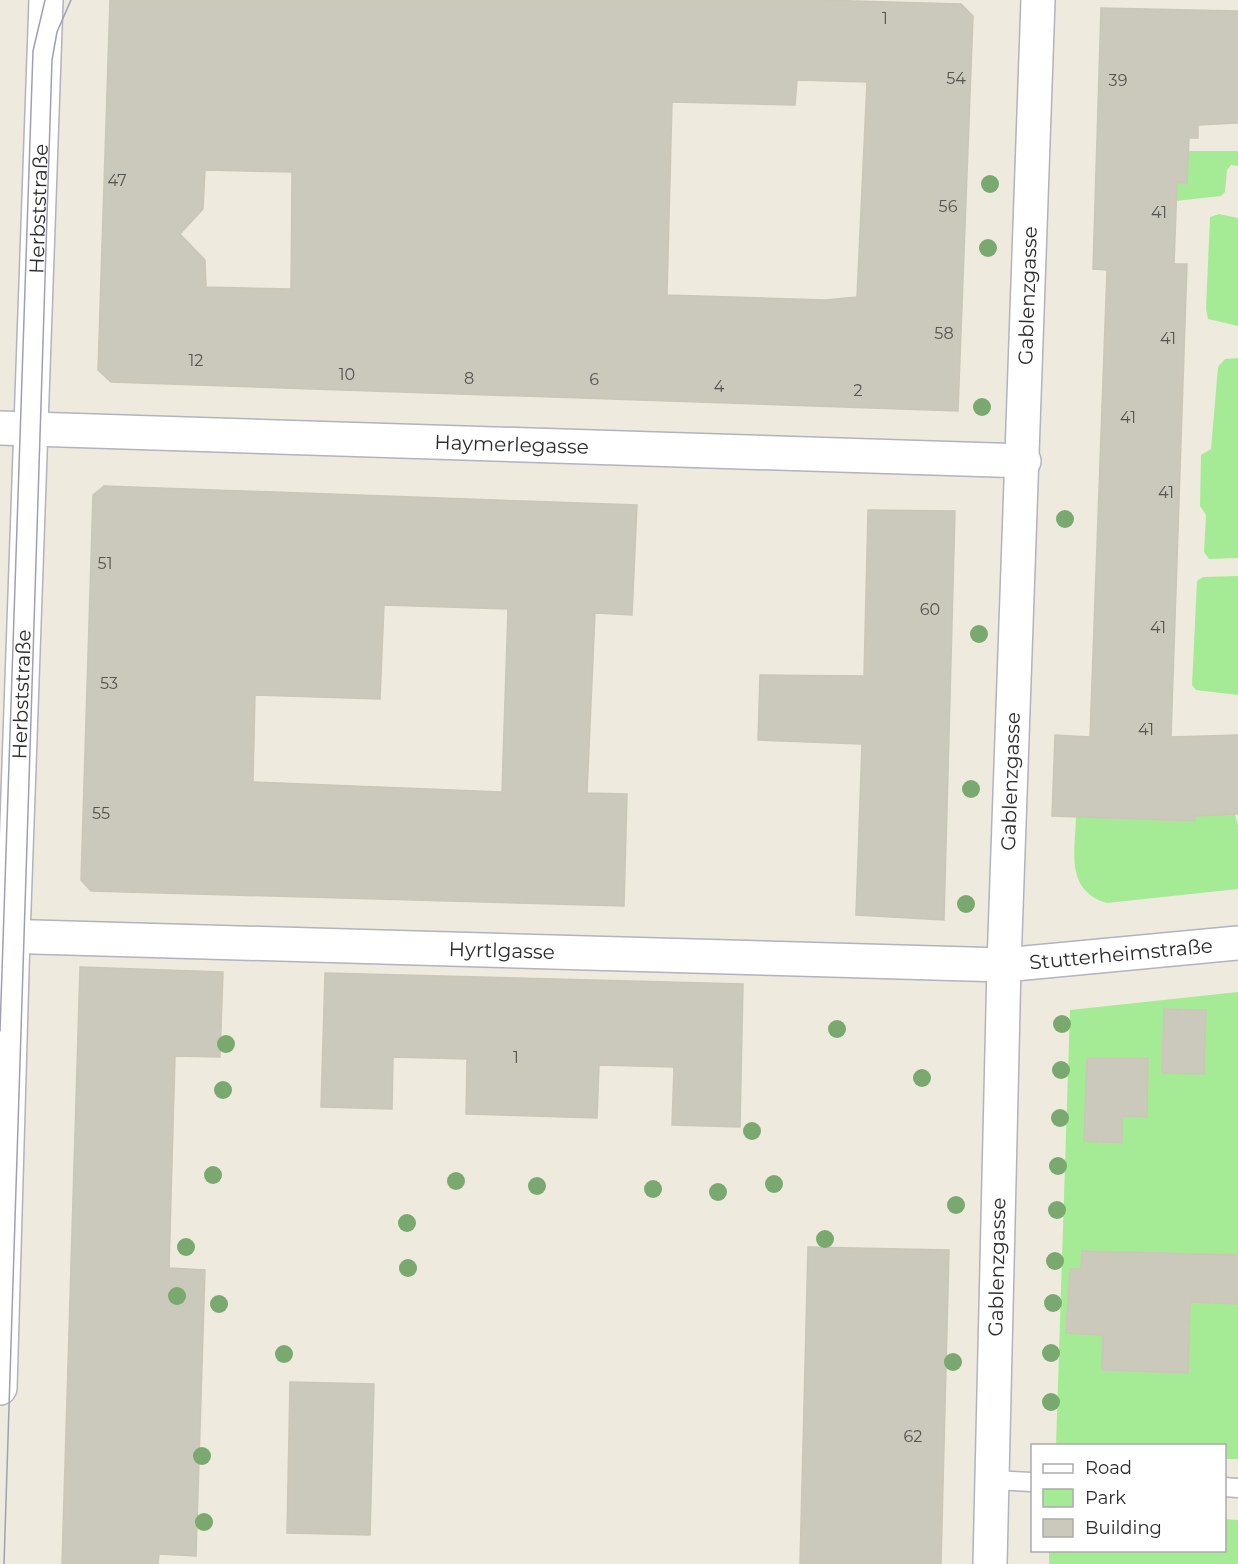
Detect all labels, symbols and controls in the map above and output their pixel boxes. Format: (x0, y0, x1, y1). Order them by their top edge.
house number: 1 (882, 9, 888, 28)
house number: 54 (946, 69, 966, 88)
house number: 39 (1109, 71, 1127, 90)
street label: Herbststraße (24, 143, 53, 274)
house number: 47 (107, 171, 127, 190)
house number: 56 (939, 197, 958, 216)
house number: 41 (1151, 203, 1167, 222)
street label: Gablenzgasse (1013, 226, 1042, 365)
house number: 58 (934, 324, 954, 343)
house number: 41 (1160, 329, 1176, 348)
house number: 12 (189, 351, 203, 370)
house number: 10 (339, 365, 355, 384)
house number: 8 (464, 369, 474, 388)
house number: 6 (589, 370, 599, 389)
house number: 4 (714, 377, 725, 396)
house number: 2 (853, 381, 863, 400)
house number: 41 (1120, 408, 1136, 427)
street label: Haymerlegasse (434, 430, 589, 459)
house number: 41 (1158, 483, 1174, 502)
house number: 51 (98, 554, 112, 573)
house number: 60 (920, 600, 940, 619)
house number: 41 (1150, 618, 1166, 637)
street label: Herbststraße (7, 629, 36, 760)
house number: 53 (100, 674, 118, 693)
street label: Gablenzgasse (996, 711, 1025, 851)
house number: 41 (1138, 720, 1154, 739)
house number: 55 (92, 804, 110, 823)
street label: Stutterheimstraße (1028, 933, 1214, 975)
street label: Hyrtlgasse (448, 937, 555, 964)
house number: 1 (513, 1048, 519, 1067)
street label: Gablenzgasse (983, 1197, 1011, 1337)
house number: 62 (904, 1427, 922, 1446)
legend (1031, 1444, 1226, 1552)
text: Road (1085, 1457, 1132, 1479)
text: Park (1085, 1487, 1126, 1509)
text: Building (1085, 1517, 1162, 1539)

